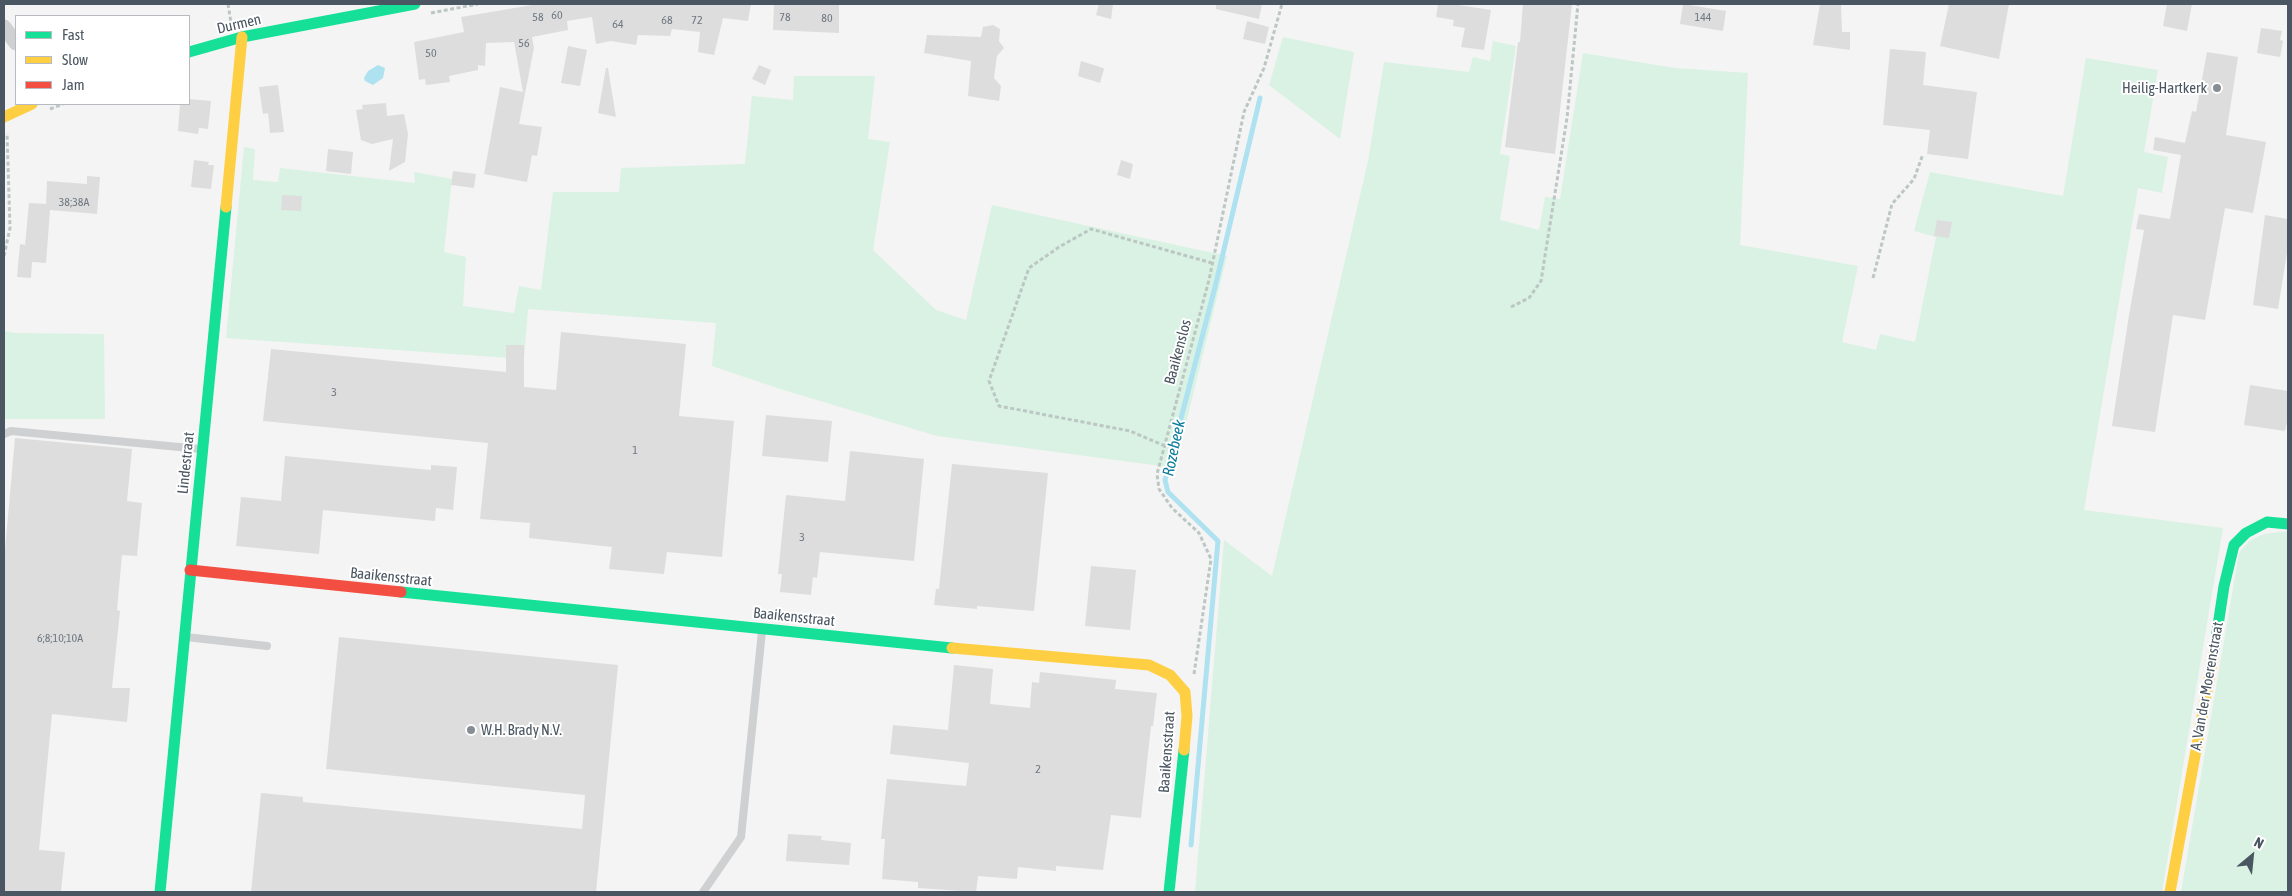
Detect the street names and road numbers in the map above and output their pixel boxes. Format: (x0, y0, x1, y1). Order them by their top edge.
street label: Durmen (215, 10, 263, 38)
street label: Baaikenslos (1161, 318, 1195, 386)
street label: Lindestraat (174, 431, 198, 495)
street label: Baaikensstraat (349, 564, 433, 590)
street label: Baaikensstraat (752, 604, 836, 630)
street label: A. Van der Moerenstraat (2187, 620, 2227, 752)
street label: Baaikensstraat (1155, 710, 1179, 794)

